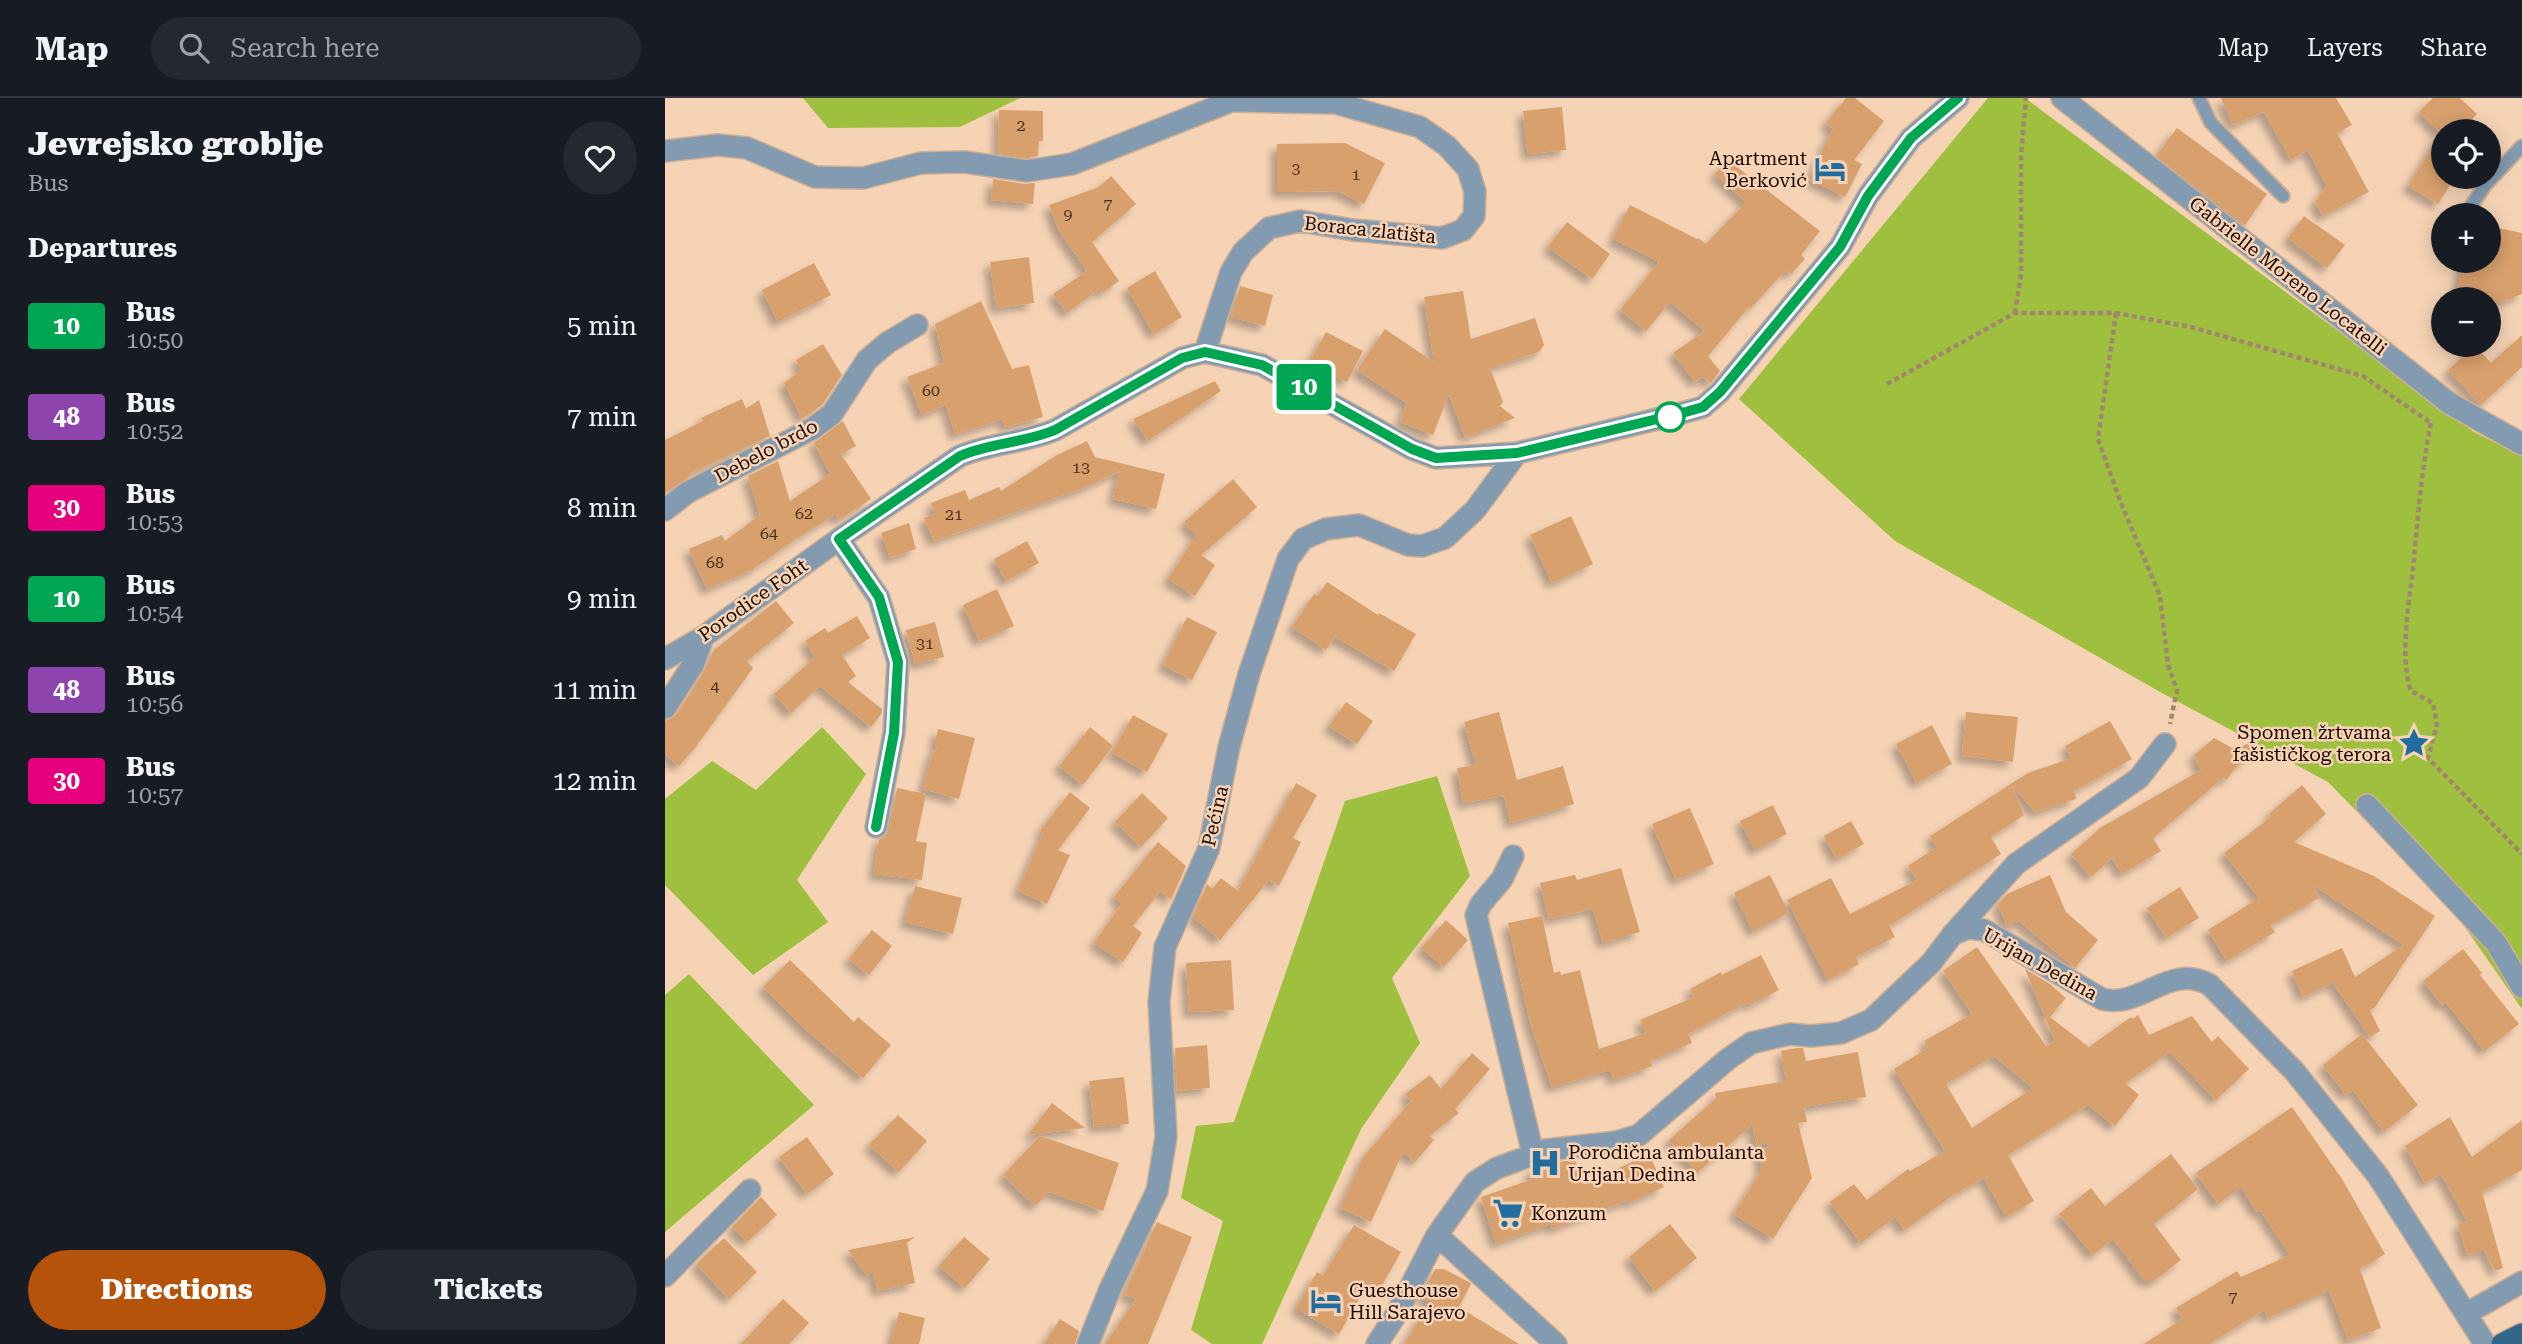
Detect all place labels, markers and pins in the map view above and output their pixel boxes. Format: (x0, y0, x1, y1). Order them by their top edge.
place label: Apartment Berković (1709, 147, 1807, 192)
hotel icon: Apartment Berković (1813, 152, 1847, 186)
unlabelled marker (1655, 402, 1685, 432)
place label: Spomen žrtvama fašističkog terora (2232, 721, 2392, 766)
place icon: Spomen žrtvama fašističkog terora (2397, 726, 2431, 760)
place label: Porodična ambulanta Urijan Dedina (1568, 1141, 1765, 1186)
hospital icon: Porodična ambulanta Urijan Dedina (1528, 1146, 1562, 1180)
supermarket icon: Konzum (1491, 1196, 1525, 1230)
place label: Konzum (1531, 1202, 1607, 1225)
place label: Guesthouse Hill Sarajevo (1349, 1279, 1466, 1324)
hotel icon: Guesthouse Hill Sarajevo (1309, 1284, 1343, 1318)

